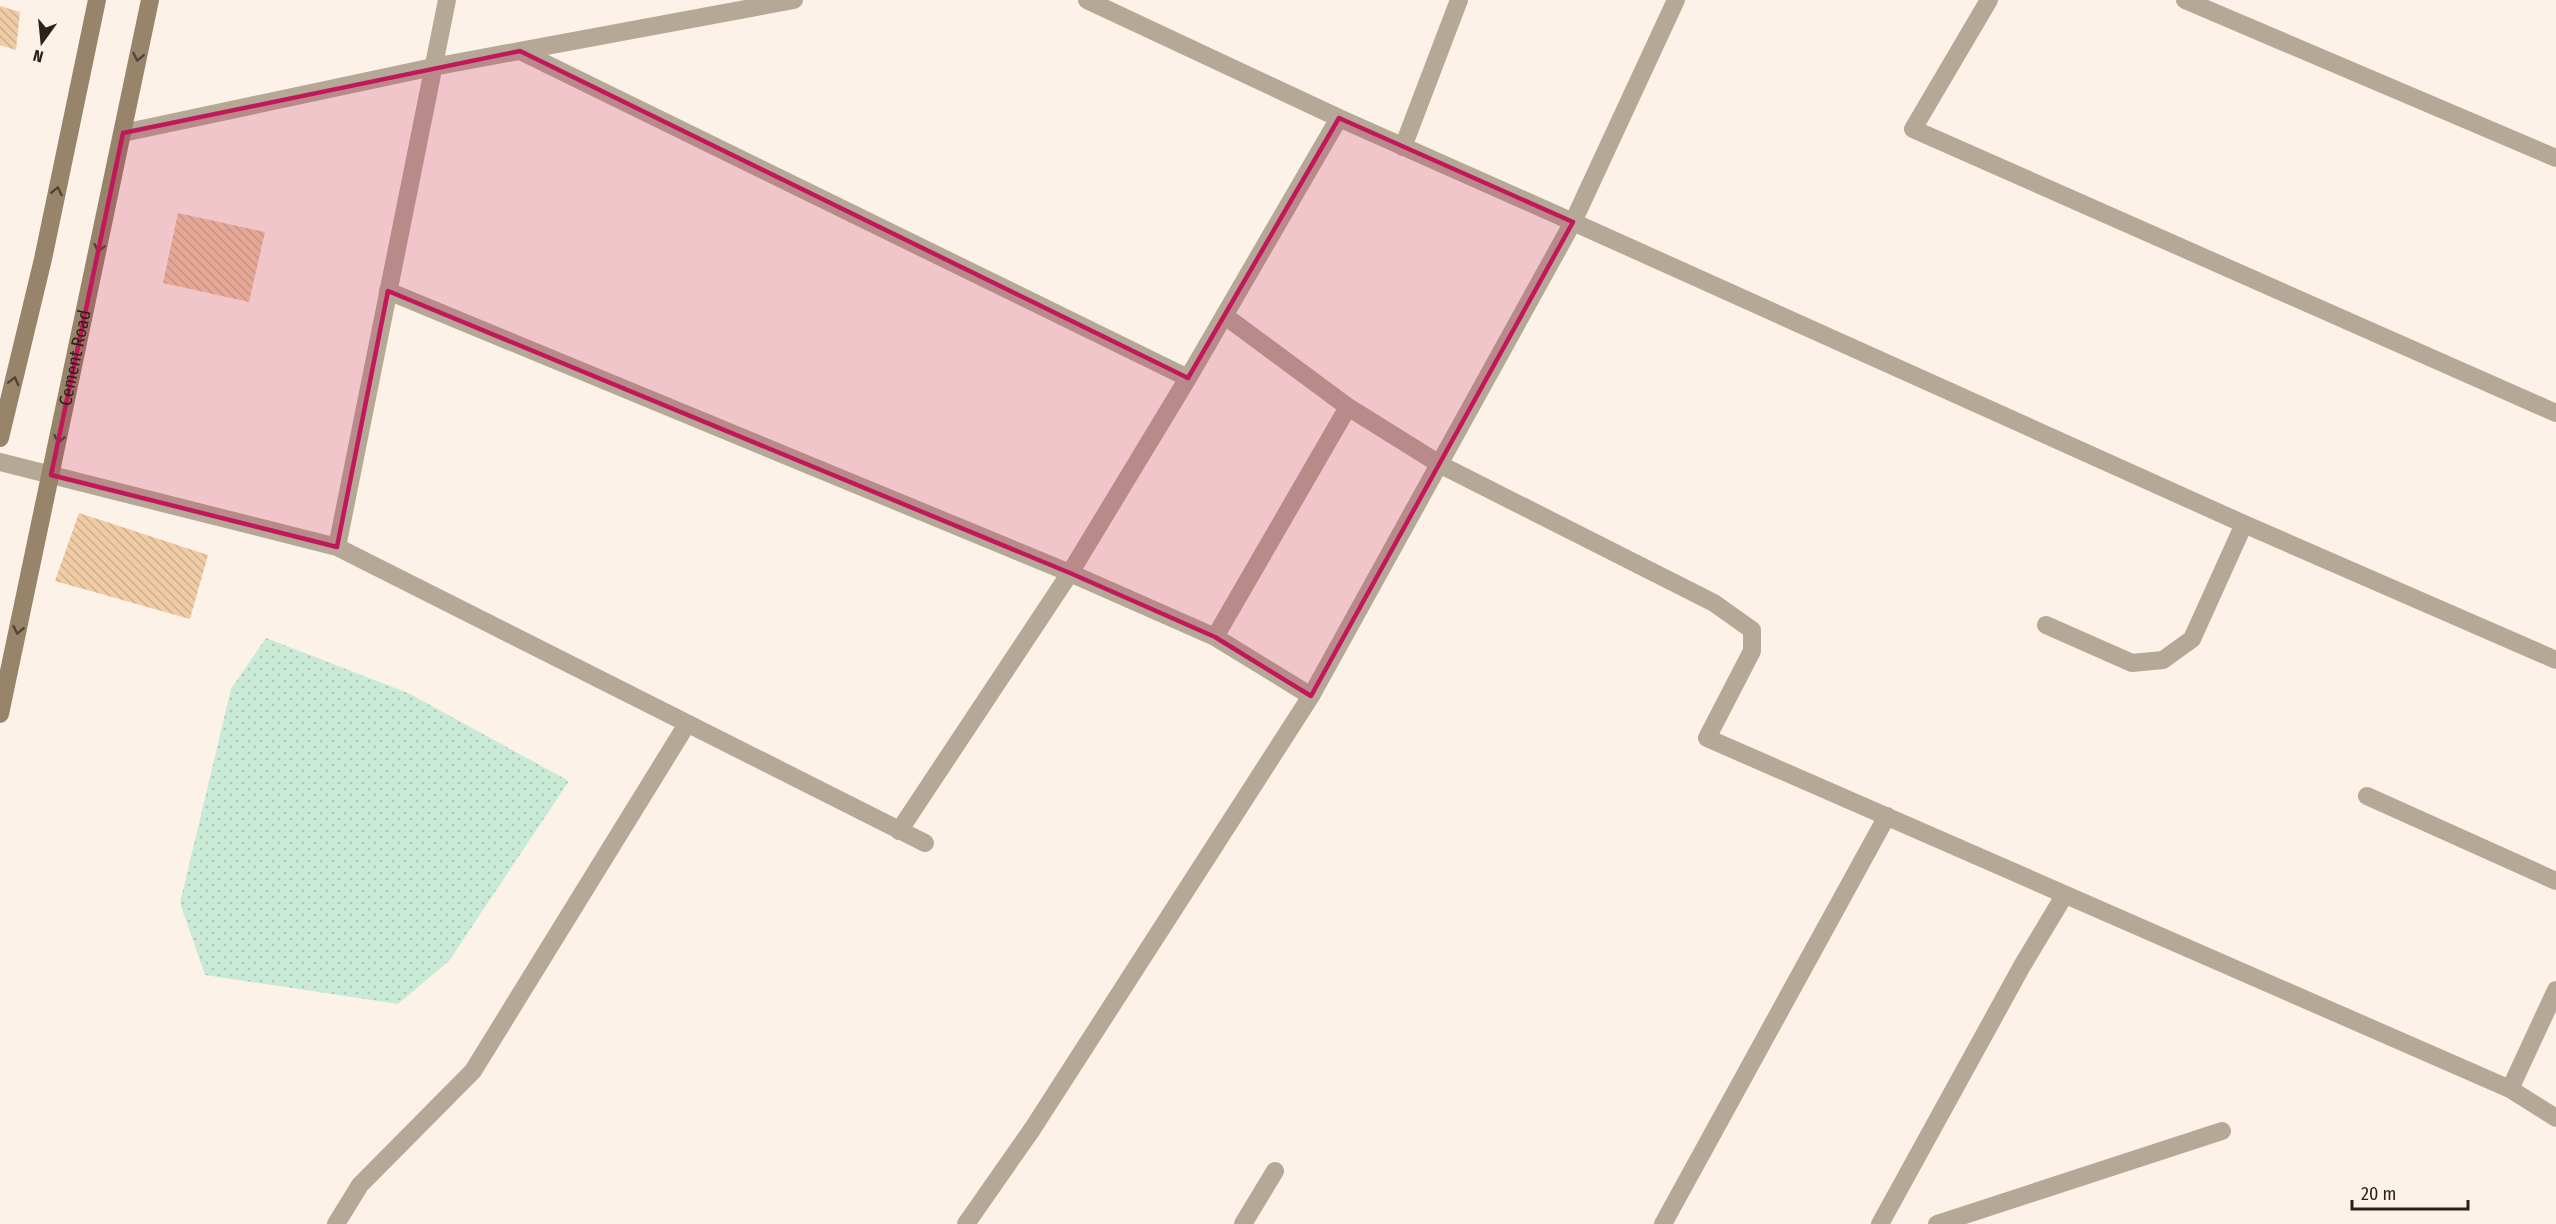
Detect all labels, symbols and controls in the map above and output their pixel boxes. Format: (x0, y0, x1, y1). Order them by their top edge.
north arrow (12, 12, 72, 72)
text: N (31, 46, 45, 66)
one-way arrow (133, 52, 146, 62)
one-way arrow (50, 186, 63, 196)
one-way arrow (93, 243, 106, 253)
street label: Cement Road (54, 308, 96, 408)
one-way arrow (6, 376, 19, 386)
one-way arrow (53, 434, 66, 444)
one-way arrow (12, 625, 25, 635)
scale bar (2352, 1173, 2468, 1211)
text: 20 m (2361, 1183, 2396, 1205)

